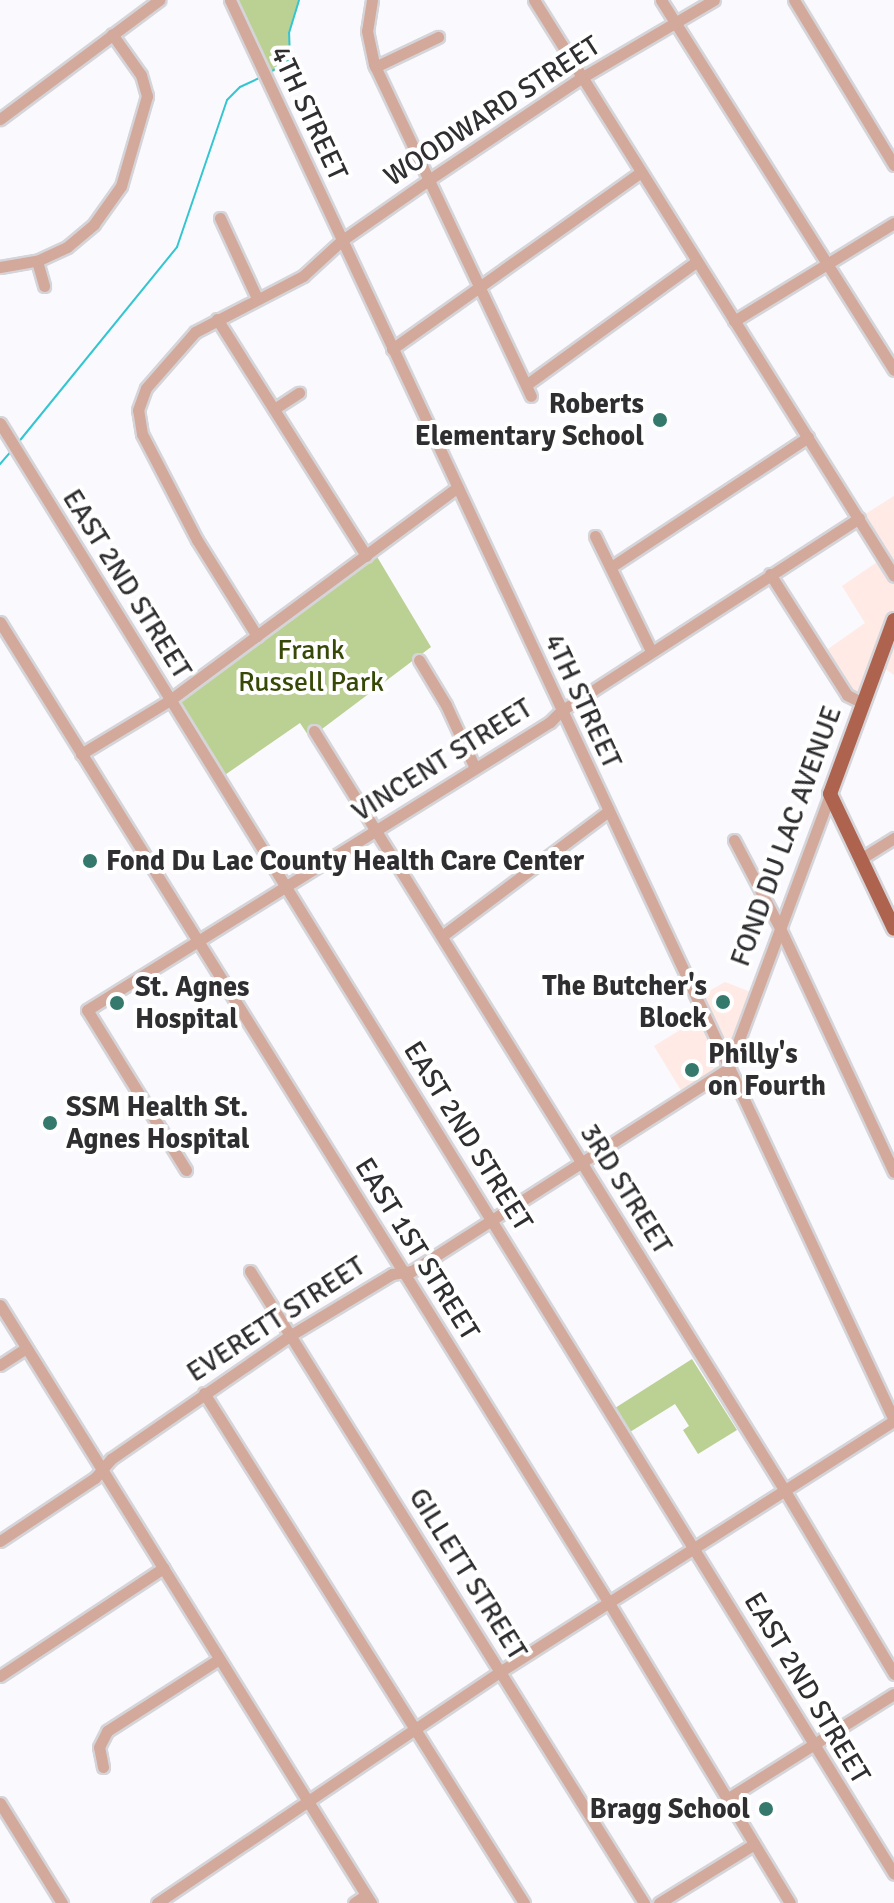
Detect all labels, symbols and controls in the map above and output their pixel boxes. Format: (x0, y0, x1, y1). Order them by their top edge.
street label: WOODWARD STREET (378, 29, 606, 193)
street label: 4TH STREET (263, 40, 355, 186)
place label: Roberts Elementary School (415, 387, 644, 453)
marker: Roberts Elementary School (651, 411, 669, 429)
street label: EAST 2ND STREET (55, 483, 199, 685)
street label: 4TH STREET (537, 628, 629, 774)
park label: Frank Russell Park (238, 633, 384, 699)
street label: VINCENT STREET (346, 691, 538, 829)
street label: FOND DU LAC AVENUE (723, 701, 849, 971)
place label: Fond Du Lac County Health Care Center (106, 844, 584, 878)
marker: Fond Du Lac County Health Care Center (81, 852, 99, 870)
place label: The Butcher's Block (542, 969, 707, 1035)
place label: St. Agnes Hospital (135, 970, 249, 1036)
marker: St. Agnes Hospital (106, 992, 128, 1014)
marker: The Butcher's Block (714, 993, 732, 1011)
street label: EAST 2ND STREET (396, 1035, 540, 1237)
place label: Philly's on Fourth (708, 1037, 826, 1103)
marker: Philly's on Fourth (683, 1061, 701, 1079)
place label: SSM Health St. Agnes Hospital (66, 1090, 250, 1156)
marker: SSM Health St. Agnes Hospital (41, 1114, 59, 1132)
street label: 3RD STREET (573, 1118, 679, 1260)
street label: EAST 1ST STREET (348, 1152, 486, 1346)
street label: EVERETT STREET (181, 1249, 371, 1389)
street label: GILLETT STREET (402, 1482, 534, 1666)
street label: EAST 2ND STREET (737, 1586, 877, 1790)
place label: Bragg School (590, 1792, 750, 1826)
marker: Bragg School (757, 1800, 775, 1818)

